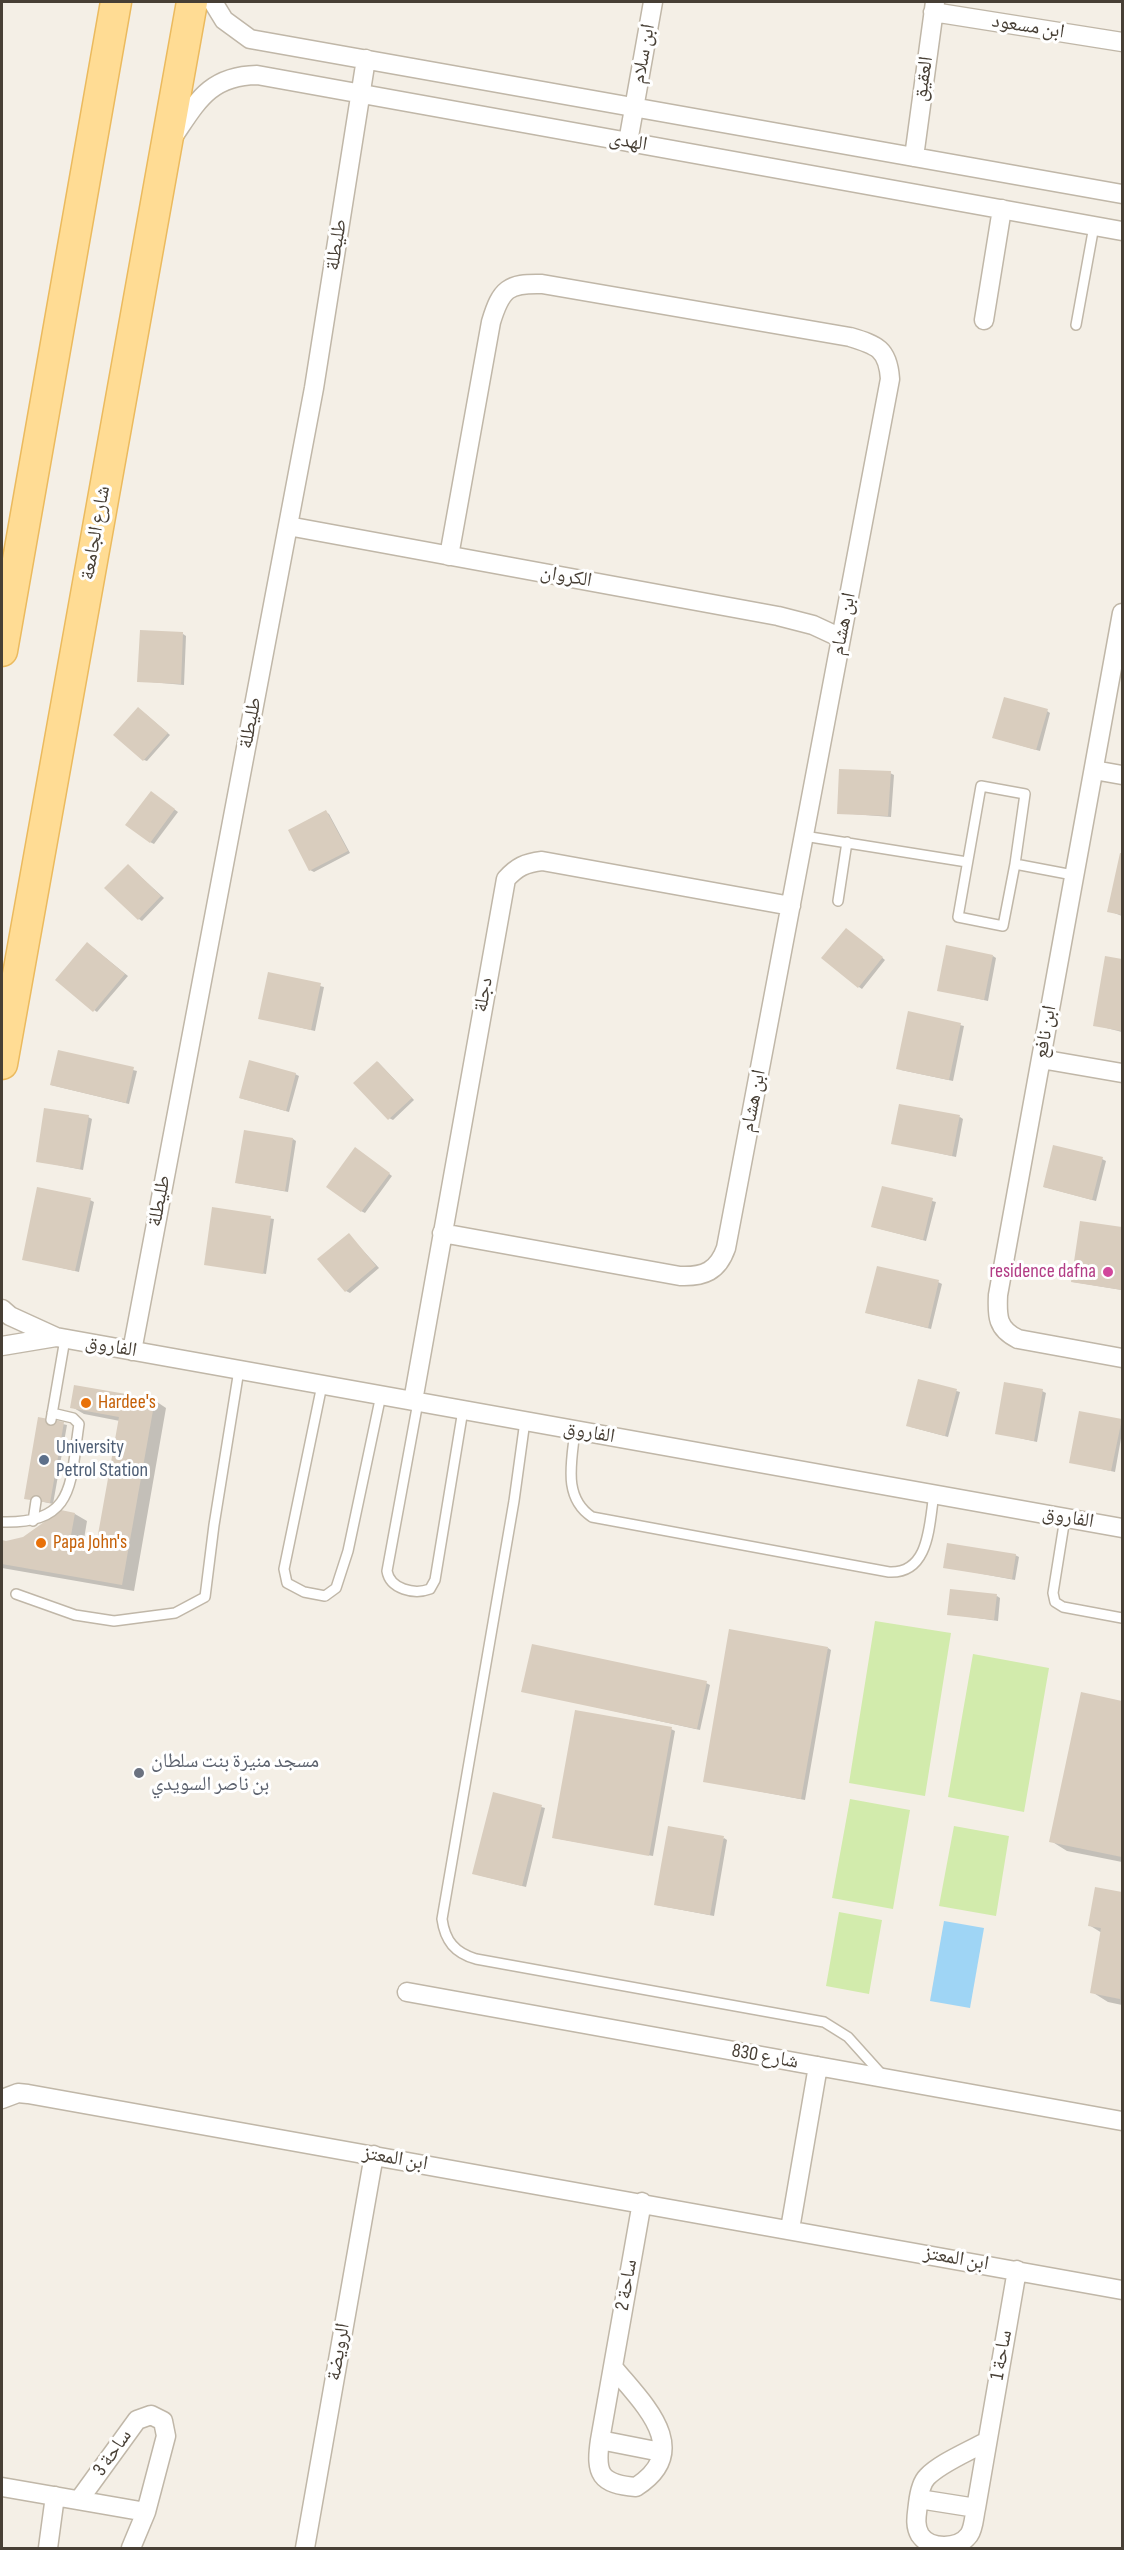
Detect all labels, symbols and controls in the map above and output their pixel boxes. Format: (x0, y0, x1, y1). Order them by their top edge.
street label: ابن مسعود (990, 9, 1066, 45)
street label: ابن سلام (627, 22, 661, 86)
street label: العقيق (909, 55, 939, 103)
street label: الهدى (607, 127, 649, 157)
street label: طليطلة (321, 218, 353, 272)
street label: شارع الجامعة (76, 484, 116, 582)
street label: الكروان (538, 561, 594, 593)
street label: ابن هشام (826, 591, 862, 657)
street label: طليطلة (234, 695, 268, 751)
street label: دجلة (469, 976, 499, 1014)
street label: ابن نافع (1030, 1004, 1062, 1060)
street label: ابن هشام (736, 1068, 772, 1134)
street label: طليطلة (143, 1173, 177, 1229)
place label: residence dafna (989, 1260, 1096, 1284)
marker: residence dafna (1101, 1265, 1115, 1279)
street label: الفاروق (83, 1331, 139, 1363)
place label: Hardee's (98, 1391, 156, 1415)
marker: Hardee's (79, 1396, 93, 1410)
street label: الفاروق (561, 1417, 617, 1449)
place label: University Petrol Station (56, 1436, 148, 1483)
marker: University Petrol Station (37, 1453, 51, 1467)
street label: الفاروق (1040, 1502, 1096, 1534)
place label: Papa John's (53, 1531, 127, 1555)
marker: Papa John's (34, 1536, 48, 1550)
place label: مسجد منيرة بنت سلطان بن ناصر السويدي (151, 1750, 319, 1797)
marker: مسجد منيرة بنت سلطان بن ناصر السويدي (132, 1766, 146, 1780)
street label: شارع 830 (730, 2039, 800, 2075)
street label: ابن المعتز (360, 2141, 430, 2177)
street label: ابن المعتز (921, 2241, 991, 2277)
street label: ساحة 2 (611, 2258, 643, 2312)
street label: الرويضة (322, 2321, 356, 2383)
street label: ساحة 1 (986, 2328, 1018, 2382)
street label: ساحة 3 (88, 2425, 138, 2481)

